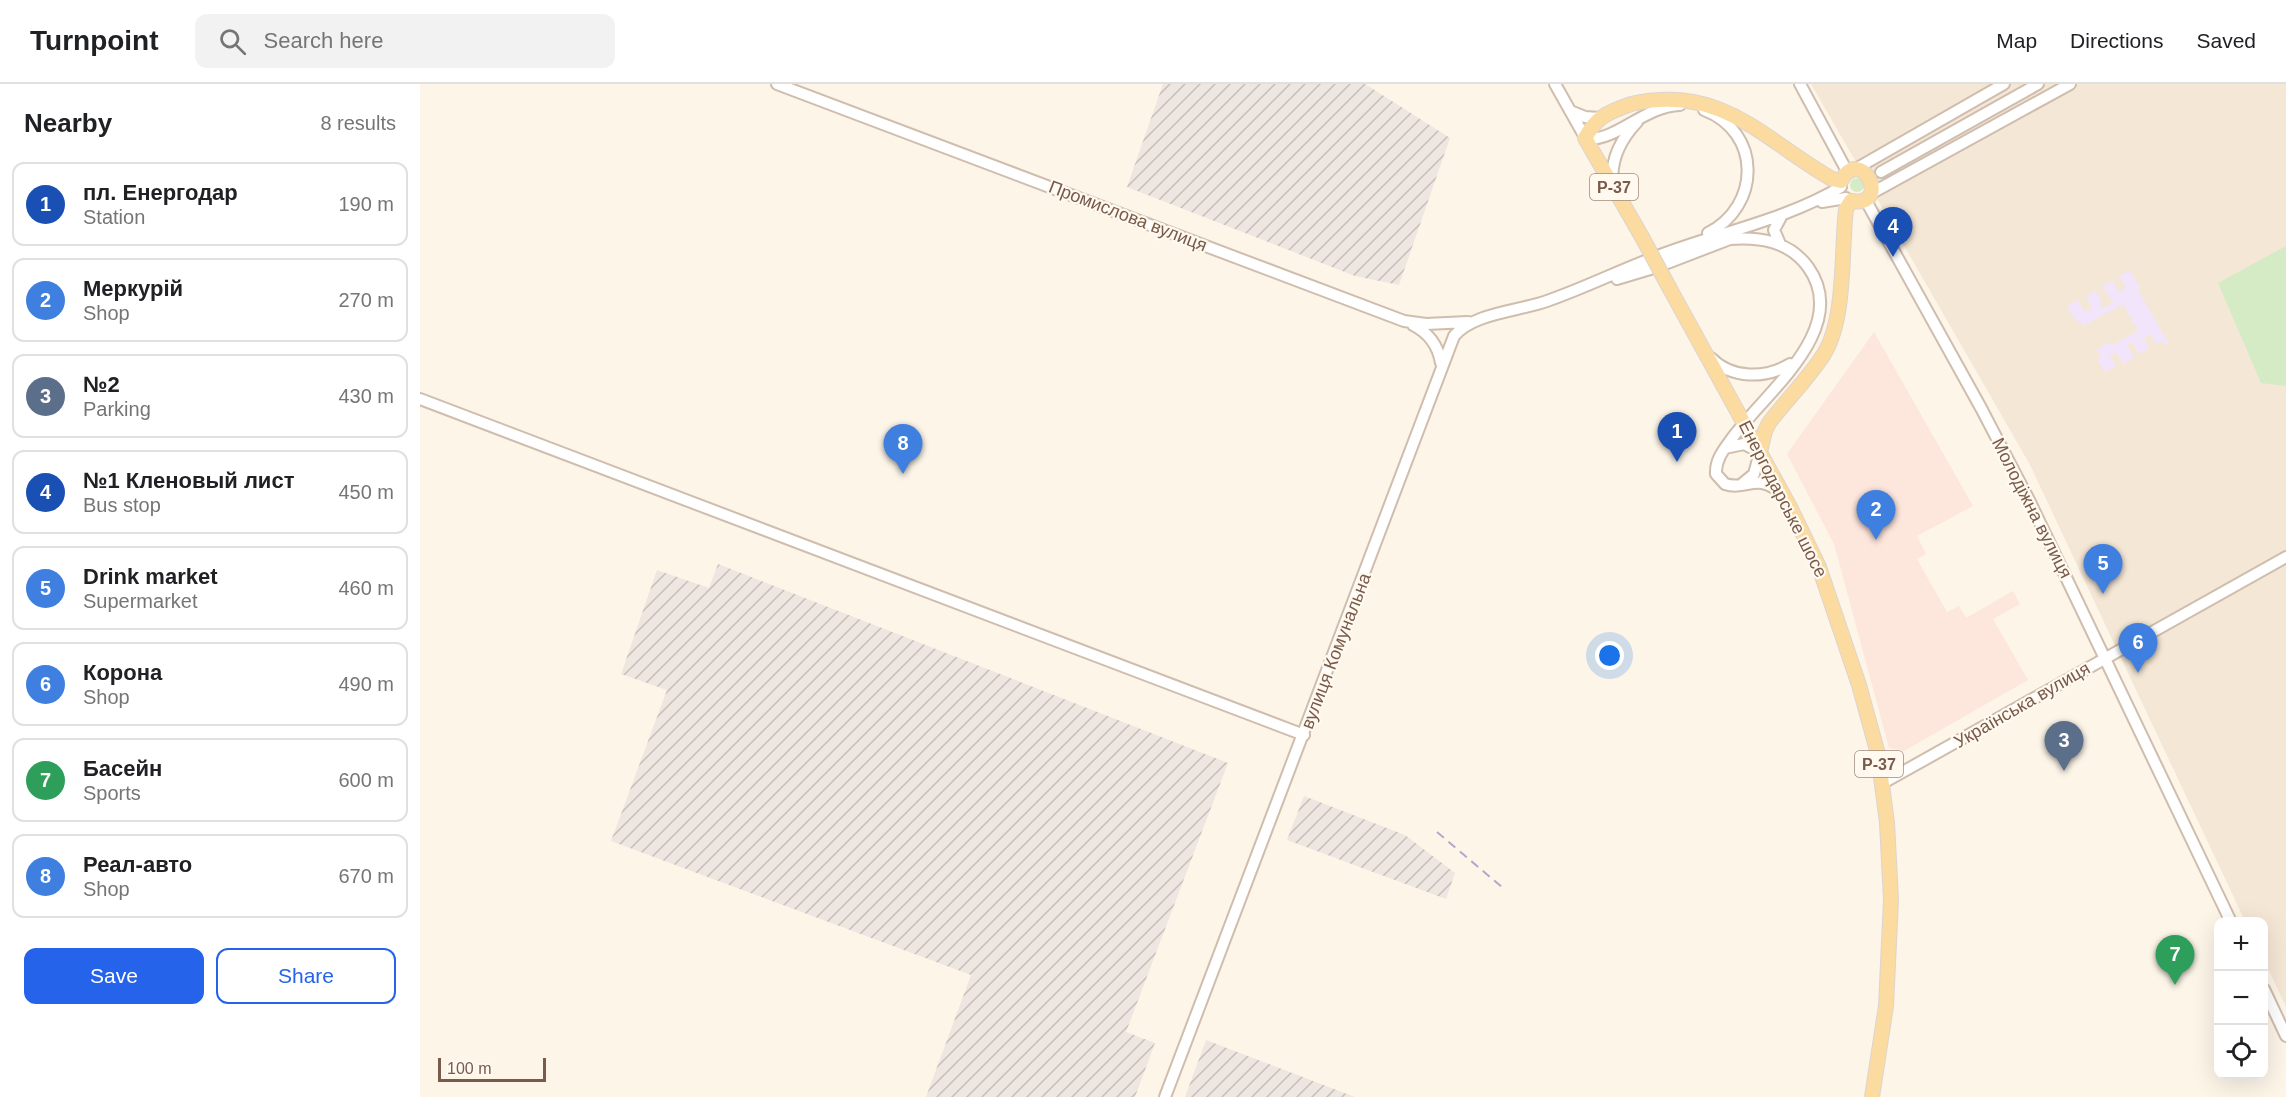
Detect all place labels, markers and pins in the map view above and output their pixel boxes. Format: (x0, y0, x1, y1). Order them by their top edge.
pin: 4 (1874, 208, 1912, 257)
pin: 1 (1658, 412, 1696, 462)
pin: 8 (884, 424, 922, 474)
pin: 2 (1856, 490, 1896, 540)
pin: 5 (2084, 544, 2122, 594)
pin: 6 (2118, 624, 2158, 673)
pin: 3 (2044, 722, 2084, 771)
pin: 7 (2156, 936, 2194, 985)

